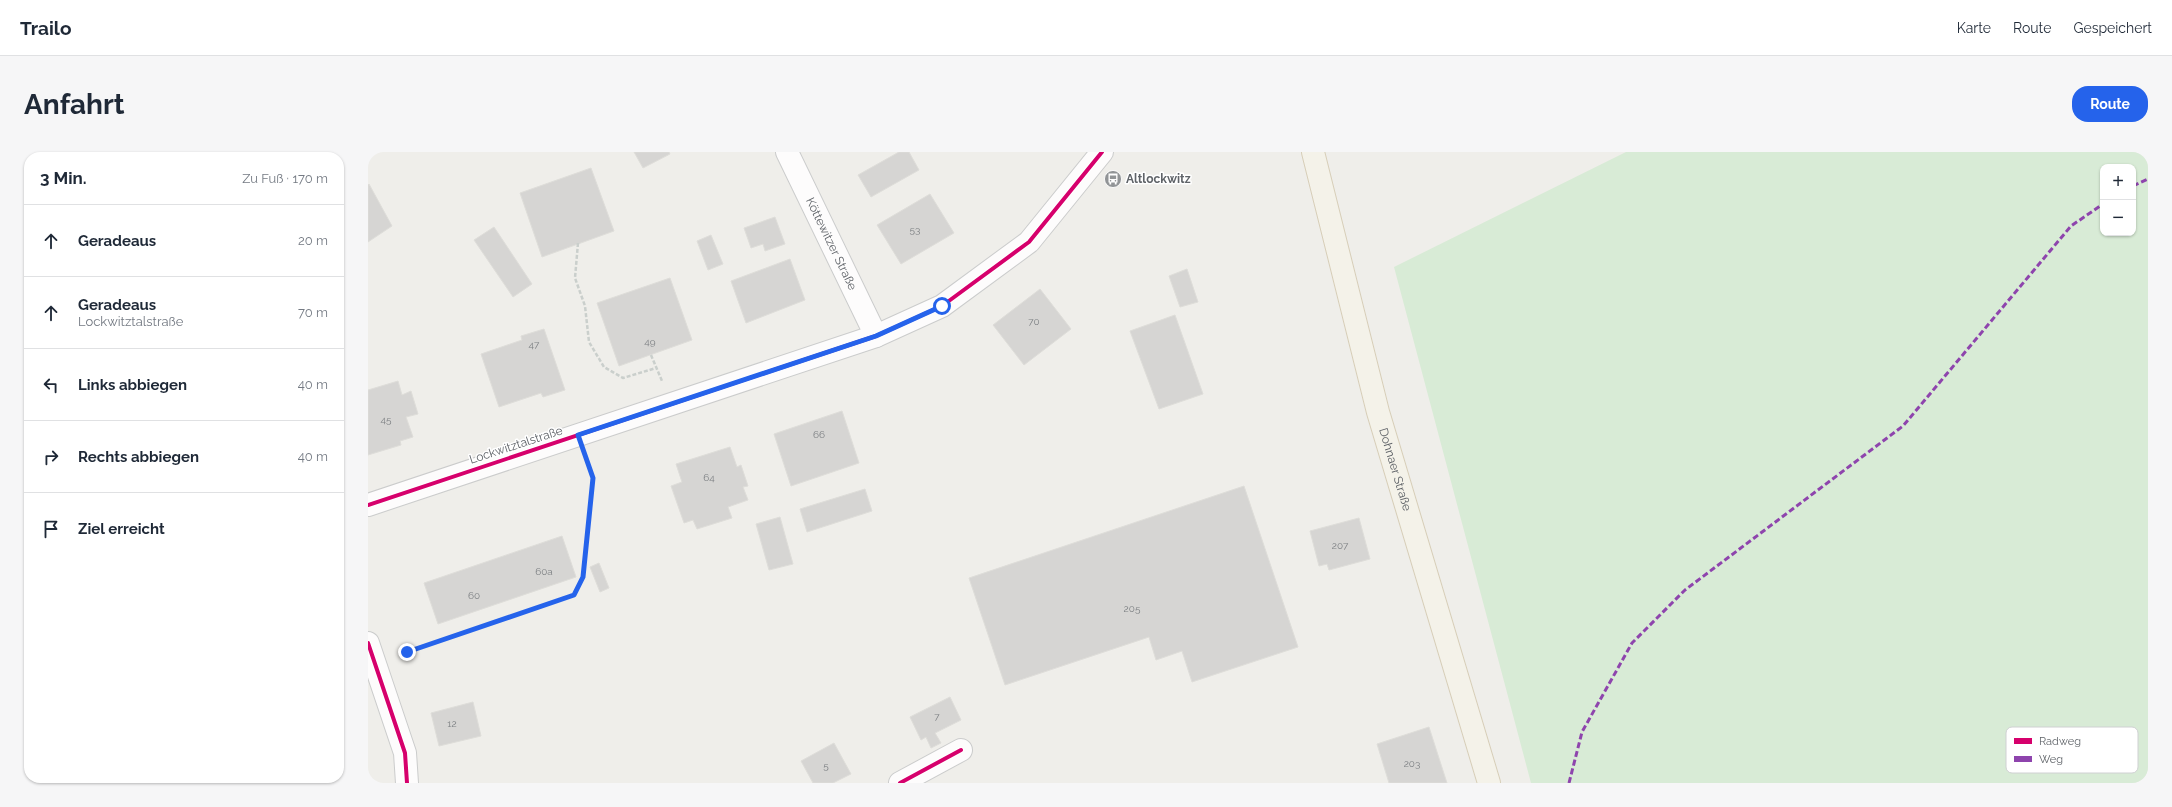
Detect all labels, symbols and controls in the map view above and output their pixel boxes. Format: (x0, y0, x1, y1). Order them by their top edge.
text: Trailo (20, 17, 71, 39)
text: Karte (1957, 20, 1991, 36)
text: Route (2013, 20, 2051, 36)
text: Gespeichert (2073, 20, 2152, 36)
button: Route (2072, 86, 2148, 122)
text: Anfahrt (24, 88, 125, 121)
map controls (2100, 164, 2136, 236)
button: + (2100, 164, 2136, 200)
text: 3 Min. (40, 168, 87, 188)
bus stop icon: Altlockwitz (1103, 169, 1123, 189)
text: Zu Fuß · 170 m (242, 171, 328, 186)
place label: Altlockwitz (1126, 172, 1191, 186)
street label: Köttewitzer Straße (803, 195, 860, 292)
button: − (2100, 200, 2136, 236)
house number: 53 (910, 224, 920, 235)
icon: ahead (40, 230, 62, 252)
text: Geradeaus (78, 232, 156, 250)
text: 20 m (298, 233, 328, 248)
text: Geradeaus (78, 296, 156, 314)
route start (933, 297, 951, 315)
icon: ahead (40, 302, 62, 324)
text: 70 m (298, 305, 328, 320)
text: Lockwitztalstraße (78, 314, 183, 329)
house number: 70 (1028, 316, 1040, 327)
house number: 49 (644, 336, 656, 347)
house number: 47 (529, 339, 540, 350)
icon: left (40, 374, 62, 396)
text: Links abbiegen (78, 376, 187, 394)
text: 40 m (298, 377, 328, 392)
house number: 45 (381, 414, 392, 425)
street label: Lockwitztalstraße (468, 423, 564, 467)
street label: Dohnaer Straße (1376, 426, 1414, 513)
house number: 66 (813, 429, 825, 440)
icon: right (40, 446, 62, 468)
text: Rechts abbiegen (78, 448, 199, 466)
text: 40 m (298, 449, 328, 464)
house number: 64 (703, 472, 715, 483)
icon: arrive (40, 518, 62, 540)
text: Ziel erreicht (78, 520, 165, 538)
house number: 207 (1332, 540, 1349, 551)
house number: 60a (535, 566, 553, 577)
house number: 60 (468, 590, 480, 601)
house number: 205 (1124, 603, 1141, 614)
route end (398, 643, 416, 661)
house number: 7 (934, 711, 940, 722)
house number: 12 (447, 718, 457, 729)
legend (2006, 727, 2138, 773)
text: Radweg (2039, 735, 2081, 748)
text: Weg (2039, 753, 2063, 766)
house number: 203 (1404, 758, 1420, 769)
house number: 5 (823, 760, 829, 771)

